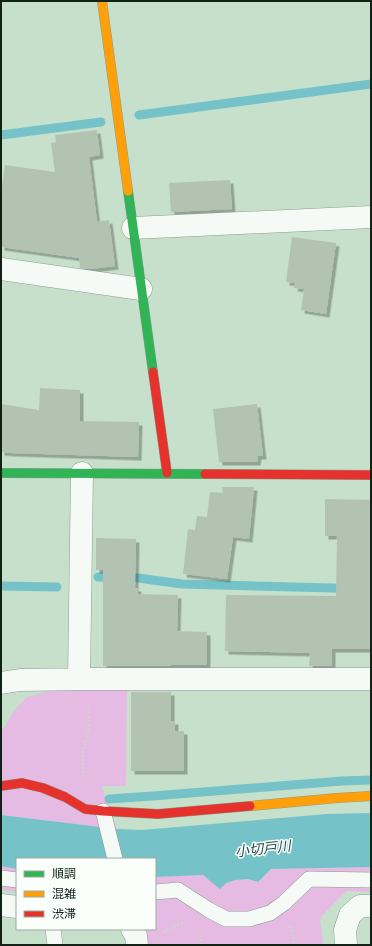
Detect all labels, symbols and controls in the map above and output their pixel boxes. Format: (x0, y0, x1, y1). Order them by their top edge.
water label: 小切戸川 (234, 838, 294, 861)
legend (16, 858, 156, 930)
text: 順調 (52, 867, 76, 883)
text: 混雑 (52, 887, 76, 903)
text: 渋滞 (52, 907, 76, 923)

